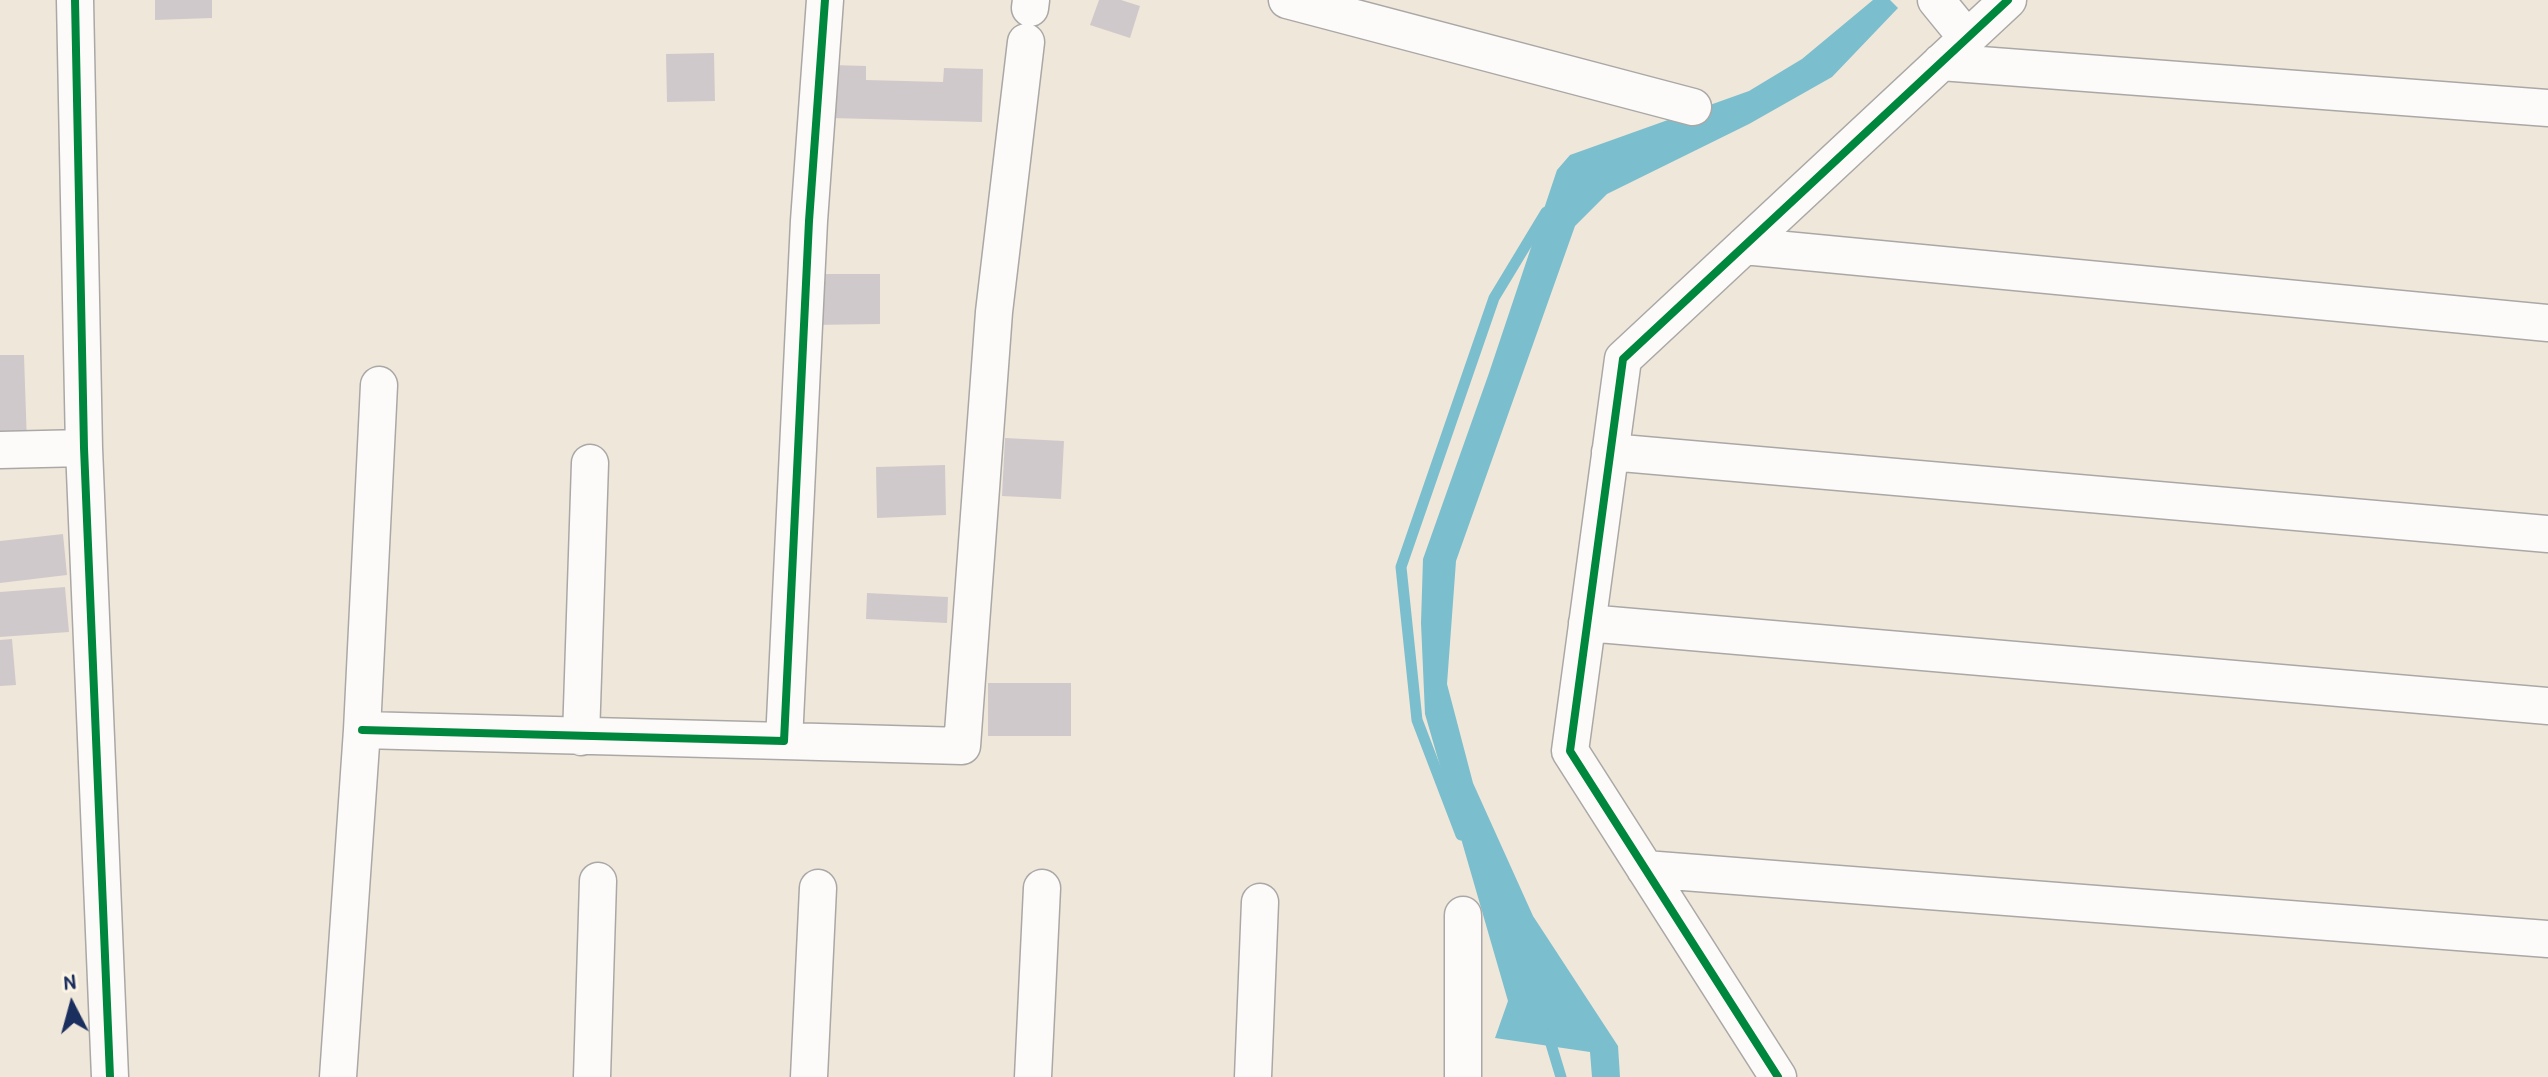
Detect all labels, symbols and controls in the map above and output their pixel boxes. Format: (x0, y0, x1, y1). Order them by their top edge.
north arrow (32, 965, 112, 1045)
text: N (62, 966, 77, 997)

